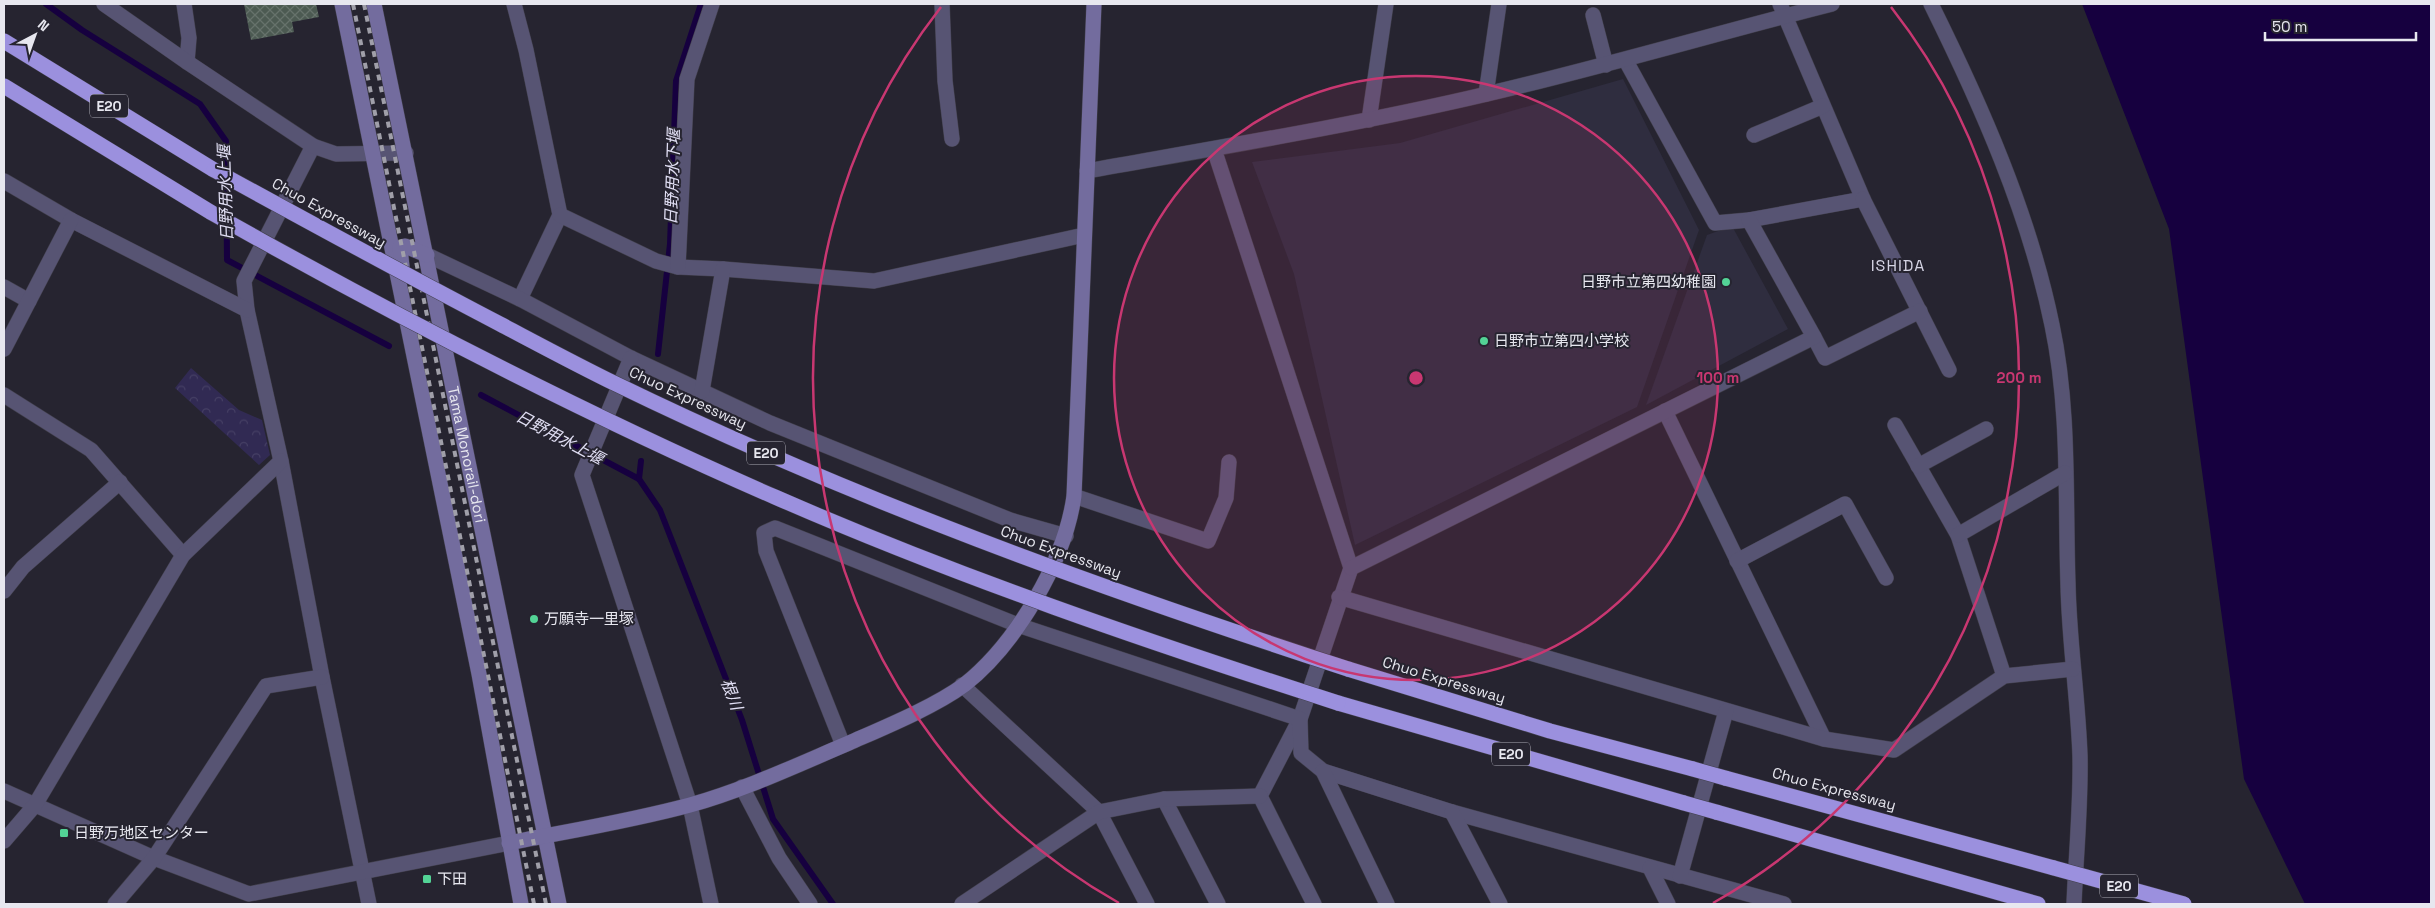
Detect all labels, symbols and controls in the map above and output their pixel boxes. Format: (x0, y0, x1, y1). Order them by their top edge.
north arrow (10, 10, 60, 60)
scale bar (2265, 10, 2416, 42)
text: N (34, 15, 53, 35)
text: 50 m (2272, 17, 2307, 36)
road number: E20 (90, 94, 128, 118)
water label: 日野用水下堰 (660, 126, 685, 225)
water label: 日野用水上堰 (213, 142, 238, 241)
street label: Chuo Expressway (269, 173, 390, 252)
district label: ISHIDA (1871, 255, 1925, 276)
place label: 日野市立第四幼稚園 (1581, 272, 1716, 291)
marker: 日野市立第四幼稚園 (1720, 276, 1732, 288)
place label: 日野市立第四小学校 (1494, 331, 1629, 350)
marker: 日野市立第四小学校 (1478, 335, 1490, 347)
street label: Chuo Expressway (626, 362, 750, 433)
text: 100 m (1697, 368, 1739, 387)
text: 200 m (1997, 368, 2041, 387)
centre of rings (1407, 369, 1425, 387)
street label: Tama Monorail-dori (444, 385, 490, 524)
water label: 日野用水上堰 (512, 406, 610, 471)
road number: E20 (747, 442, 785, 464)
street label: Chuo Expressway (998, 521, 1124, 582)
place label: 万願寺一里塚 (544, 609, 634, 628)
marker: 万願寺一里塚 (528, 613, 540, 625)
street label: Chuo Expressway (1380, 652, 1508, 707)
water label: 根川 (716, 675, 748, 715)
road number: E20 (1492, 742, 1530, 766)
street label: Chuo Expressway (1770, 763, 1898, 814)
place label: 日野万地区センター (74, 823, 209, 842)
marker: 日野万地区センター (58, 827, 70, 839)
place label: 下田 (437, 869, 467, 888)
marker: 下田 (421, 873, 433, 885)
road number: E20 (2100, 874, 2138, 898)

